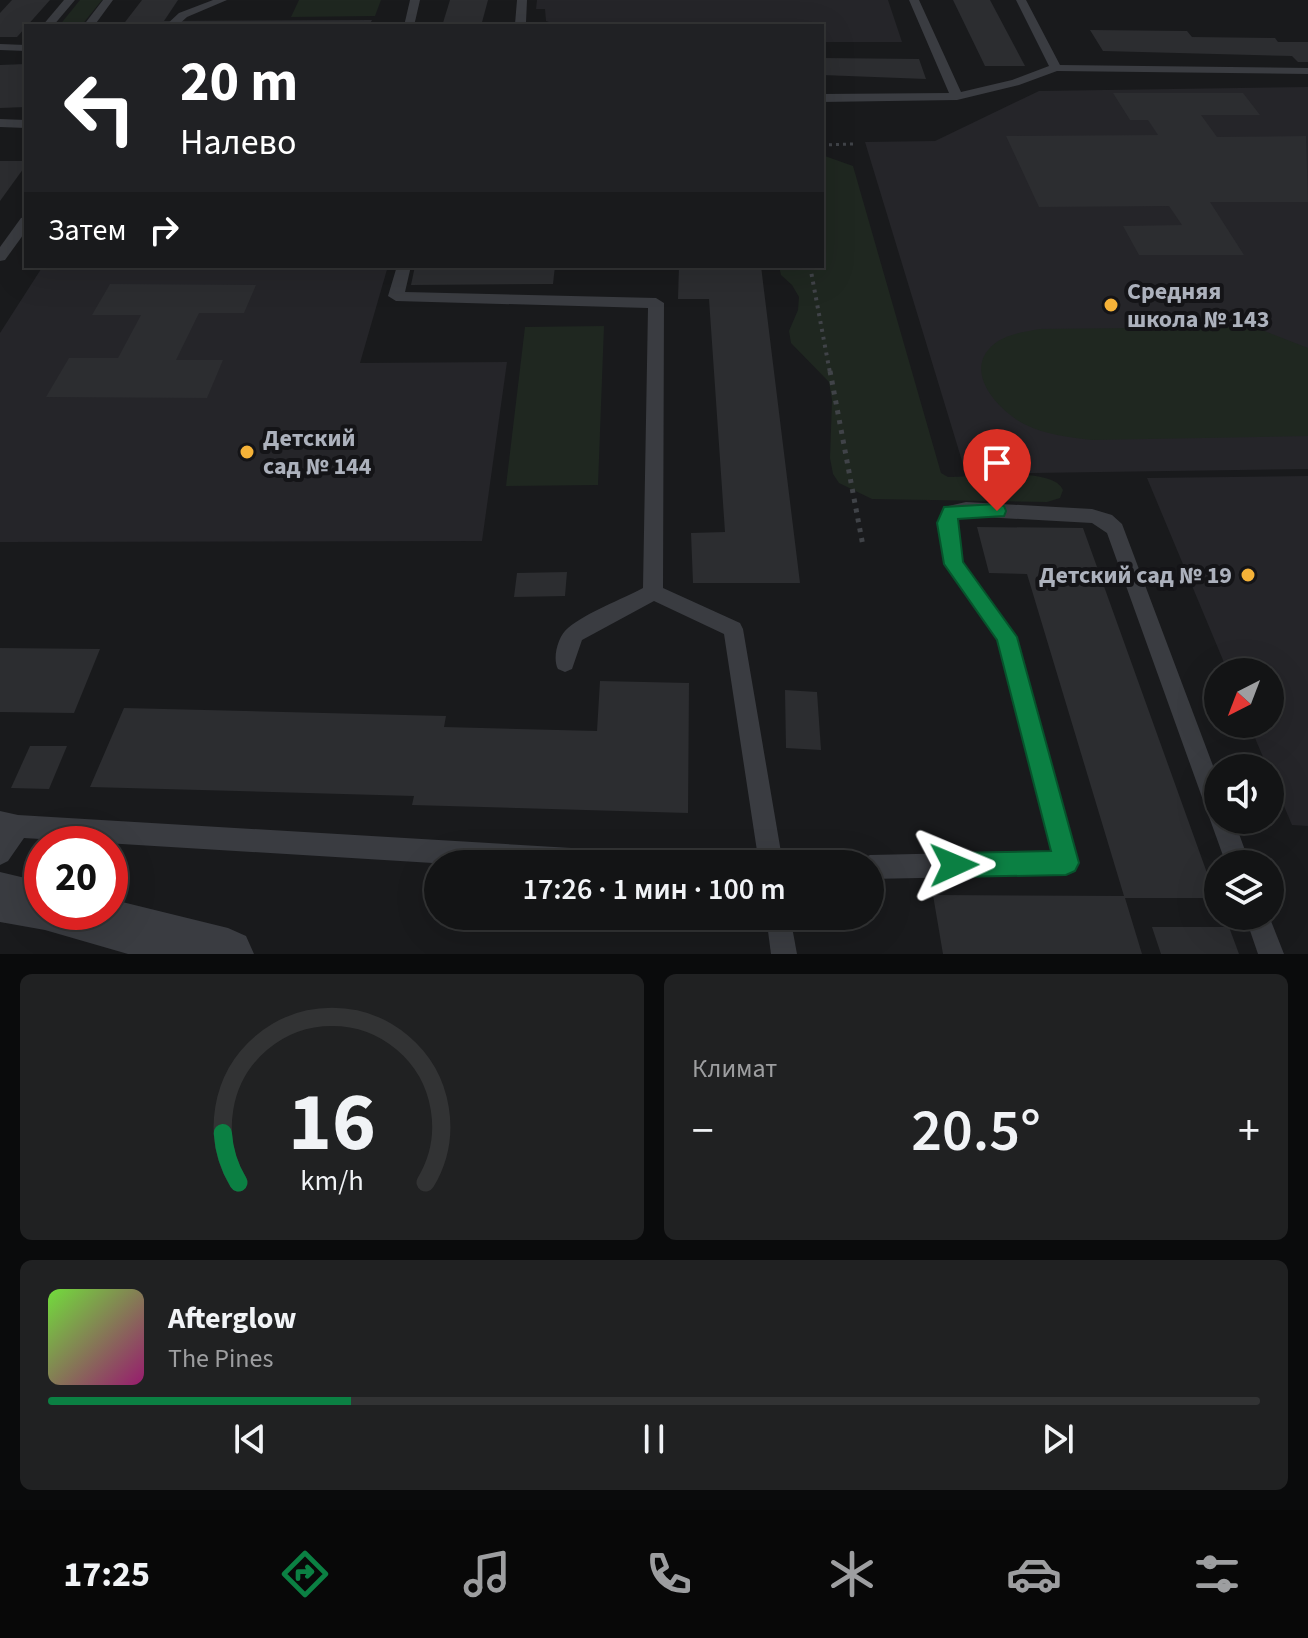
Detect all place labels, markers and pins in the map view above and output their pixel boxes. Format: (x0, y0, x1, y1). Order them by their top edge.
place label: Средняя школа № 143 (1127, 274, 1269, 337)
marker: Средняя школа № 143 (1102, 296, 1120, 314)
place label: Детский сад № 144 (263, 421, 372, 484)
pin (963, 429, 1031, 511)
marker: Детский сад № 144 (238, 443, 256, 461)
place label: Детский сад № 19 (1039, 558, 1232, 593)
marker: Детский сад № 19 (1239, 566, 1257, 584)

